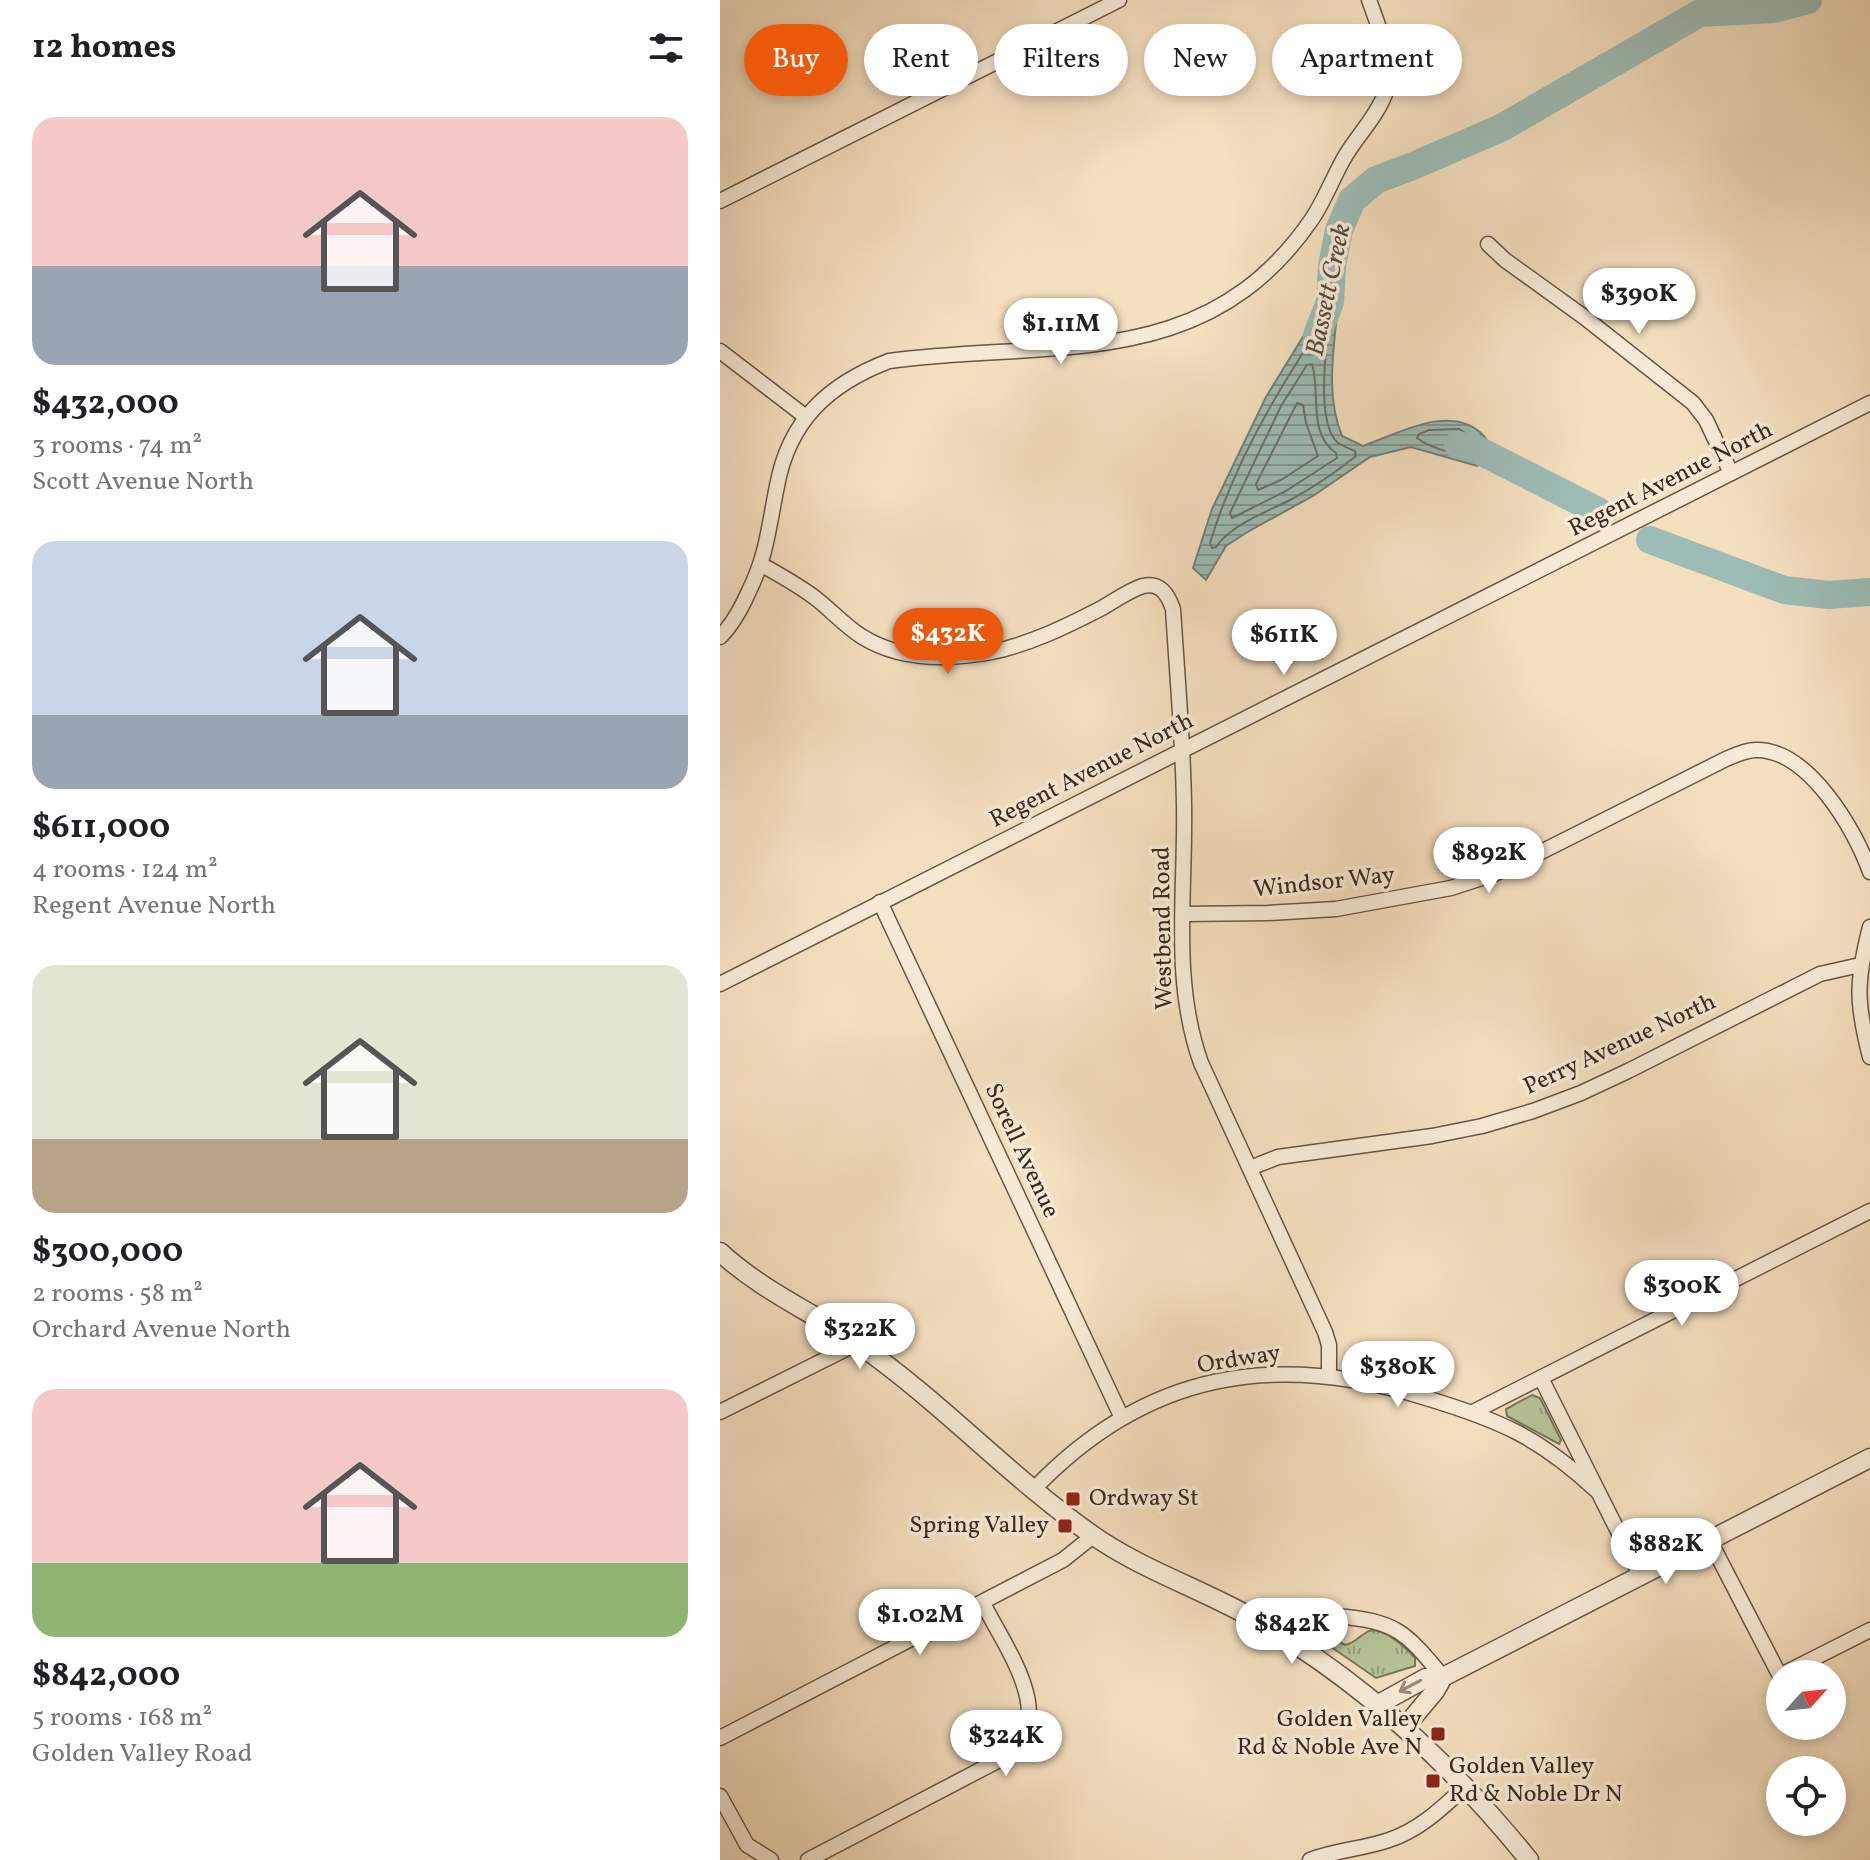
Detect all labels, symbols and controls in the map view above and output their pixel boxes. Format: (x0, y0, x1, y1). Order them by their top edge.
chip: Buy (744, 24, 848, 96)
chip: Rent (864, 24, 978, 96)
chip: Filters (994, 24, 1128, 96)
chip: New (1144, 24, 1256, 96)
chip: Apartment (1272, 24, 1462, 96)
text: 12 homes (32, 25, 176, 72)
icon: filters (644, 26, 688, 70)
icon: home (288, 169, 432, 313)
water label: Bassett Creek (1297, 221, 1361, 359)
pin: $390K (1583, 268, 1695, 336)
text: $390K (1601, 276, 1677, 312)
pin: $1.11M (996, 298, 1126, 366)
text: $1.11M (1022, 306, 1100, 342)
text: $432,000 (32, 381, 179, 428)
street label: Regent Avenue North (1563, 414, 1779, 546)
text: 3 rooms · 74 m² (32, 428, 202, 464)
text: Scott Avenue North (32, 464, 254, 500)
icon: home (288, 593, 432, 737)
pin: $432K (892, 608, 1004, 676)
pin: $611K (1228, 609, 1340, 677)
text: $432K (911, 616, 985, 652)
text: $611K (1250, 617, 1318, 653)
street label: Regent Avenue North (984, 705, 1200, 837)
text: $611,000 (32, 805, 170, 852)
pin: $892K (1433, 827, 1545, 895)
text: $892K (1451, 835, 1527, 871)
street label: Westbend Road (1146, 846, 1182, 1010)
text: 4 rooms · 124 m² (32, 852, 218, 888)
street label: Windsor Way (1251, 859, 1397, 907)
text: Regent Avenue North (32, 888, 276, 924)
street label: Perry Avenue North (1518, 985, 1722, 1105)
icon: home (288, 1017, 432, 1161)
street label: Sorell Avenue (975, 1078, 1067, 1224)
text: $300,000 (32, 1229, 183, 1276)
pin: $300K (1626, 1260, 1738, 1328)
text: $300K (1643, 1268, 1721, 1304)
text: 2 rooms · 58 m² (32, 1276, 203, 1312)
pin: $322K (804, 1303, 916, 1371)
text: $322K (823, 1311, 897, 1347)
text: Orchard Avenue North (32, 1312, 291, 1348)
street label: Ordway (1195, 1337, 1283, 1383)
pin: $380K (1342, 1341, 1454, 1409)
text: $380K (1360, 1349, 1436, 1385)
icon: home (288, 1441, 432, 1585)
place label: Ordway St (1089, 1482, 1199, 1516)
marker: Ordway St (1064, 1490, 1082, 1508)
place label: Spring Valley (909, 1509, 1049, 1543)
marker: Spring Valley (1056, 1517, 1074, 1535)
pin: $882K (1610, 1518, 1722, 1586)
text: $882K (1629, 1526, 1703, 1562)
pin: $1.02M (855, 1589, 985, 1657)
text: $1.02M (877, 1597, 964, 1633)
pin: $842K (1236, 1598, 1348, 1666)
text: $842K (1254, 1606, 1330, 1642)
text: $842,000 (32, 1653, 180, 1700)
north arrow (1766, 1660, 1846, 1740)
map controls (1766, 1660, 1846, 1836)
one-way arrow (1399, 1679, 1422, 1695)
text: 5 rooms · 168 m² (32, 1700, 212, 1736)
place label: Golden Valley Rd & Noble Ave N (1237, 1703, 1422, 1765)
pin: $324K (950, 1710, 1062, 1778)
text: $324K (968, 1718, 1044, 1754)
marker: Golden Valley Rd & Noble Ave N (1429, 1725, 1447, 1743)
text: Golden Valley Road (32, 1736, 253, 1772)
place label: Golden Valley Rd & Noble Dr N (1449, 1750, 1623, 1812)
button: locate (1766, 1756, 1846, 1836)
marker: Golden Valley Rd & Noble Dr N (1424, 1772, 1442, 1790)

